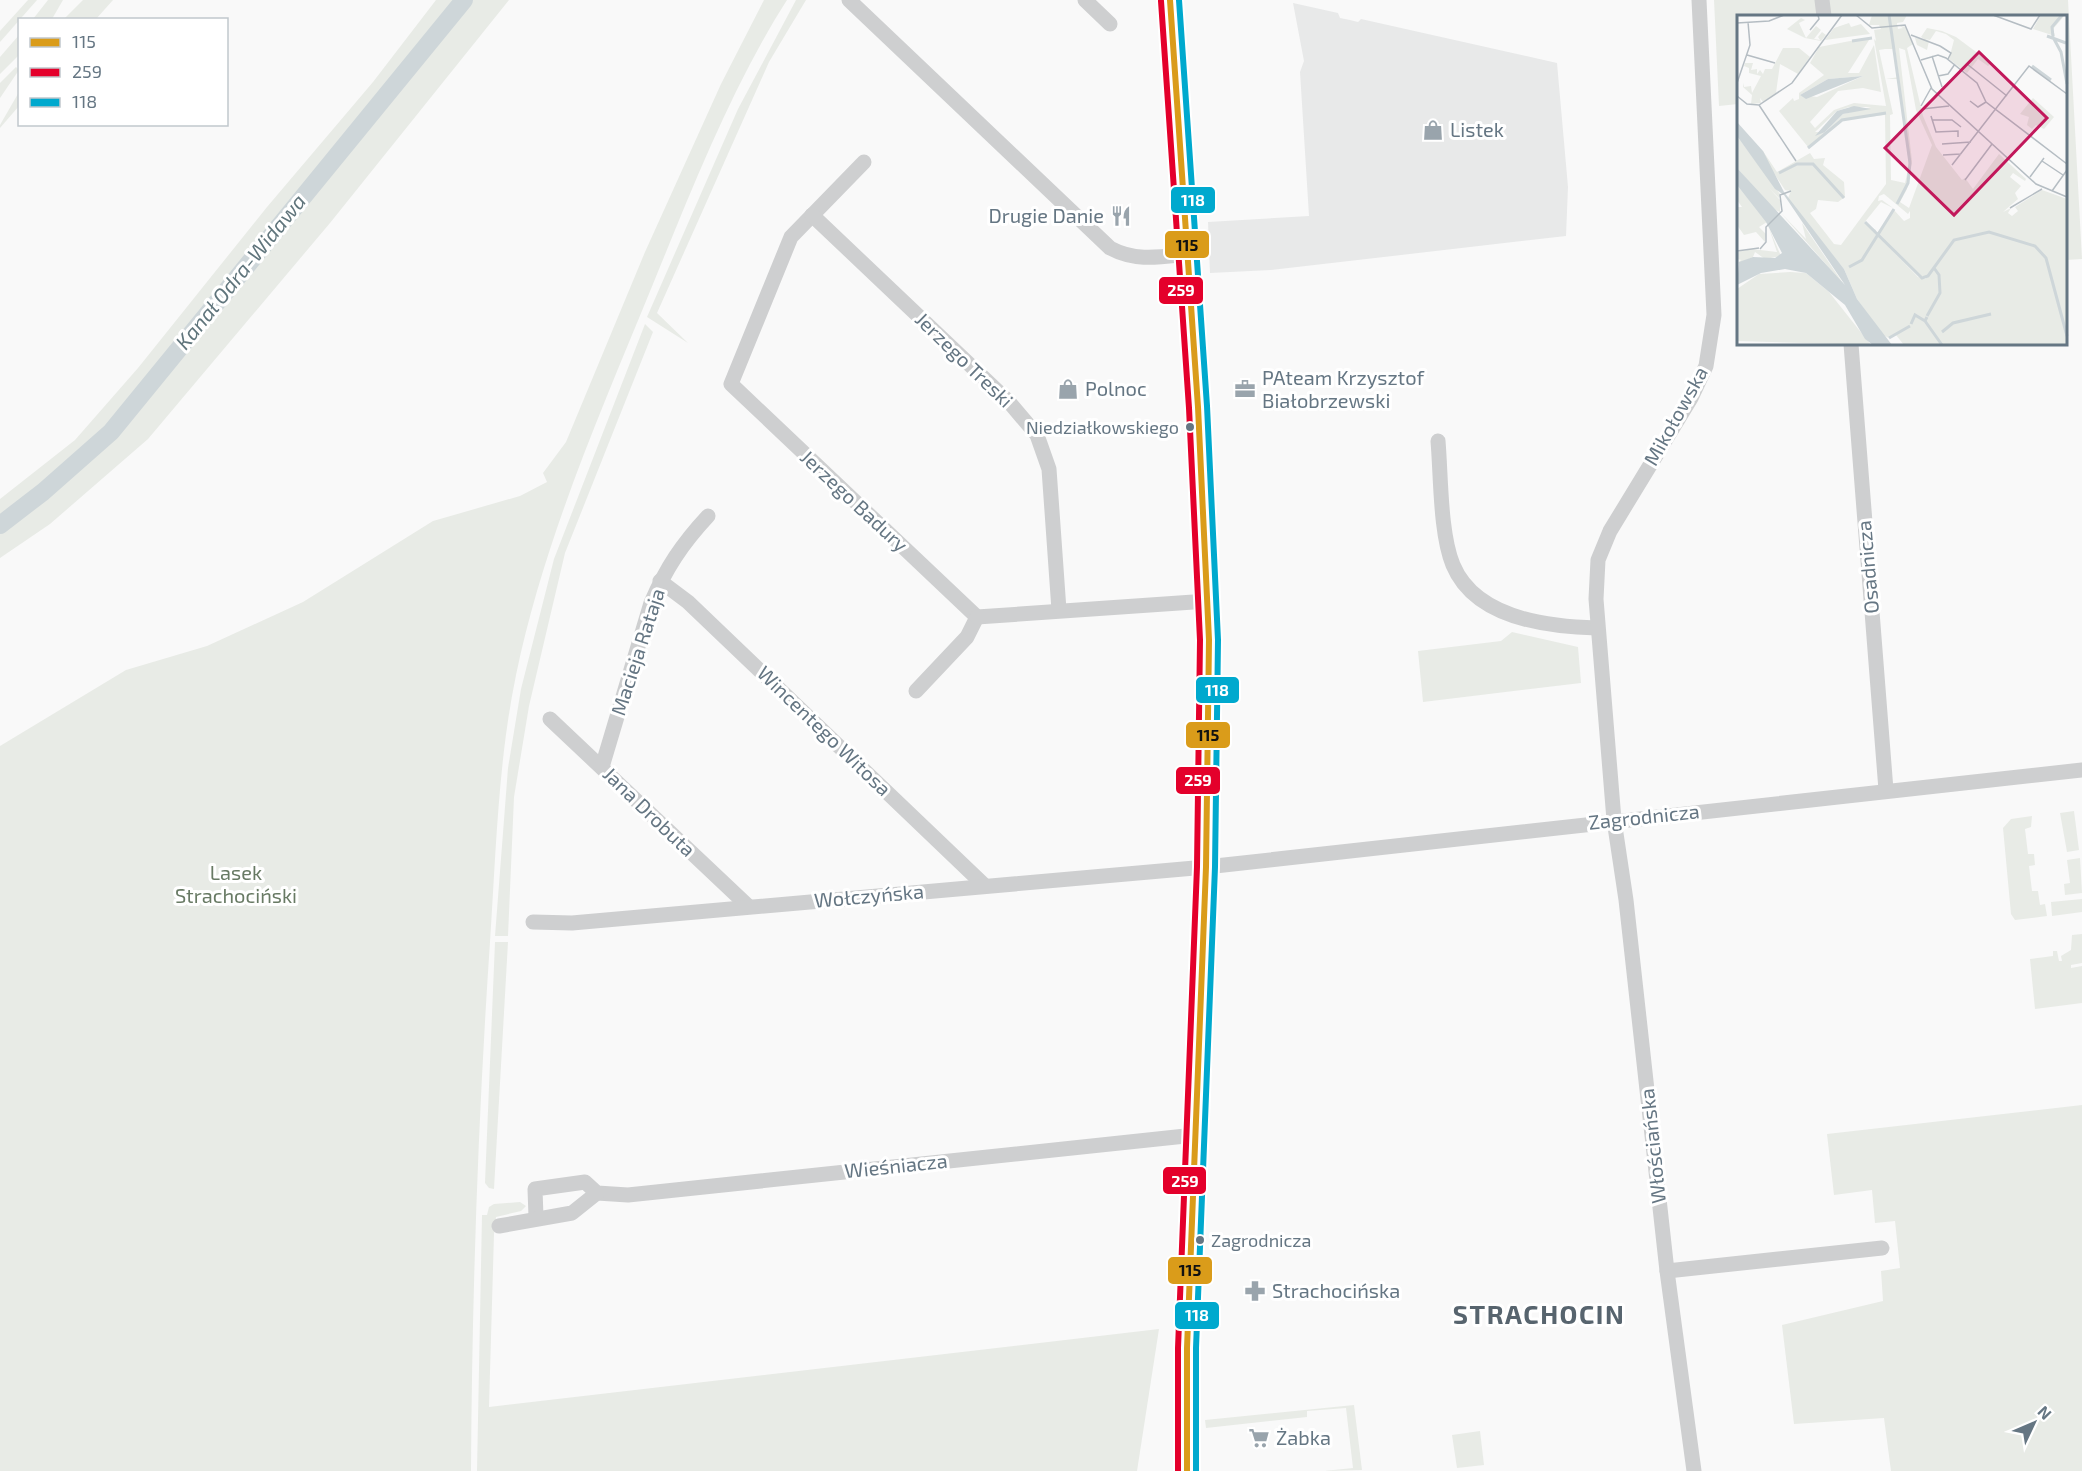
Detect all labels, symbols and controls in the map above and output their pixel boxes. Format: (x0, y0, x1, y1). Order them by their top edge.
inset map (1737, 15, 2067, 345)
legend (18, 18, 228, 126)
text: 115 (72, 30, 96, 52)
text: 259 (72, 60, 102, 82)
text: 118 (72, 90, 97, 112)
place label: Listek (1450, 117, 1504, 141)
shop icon: Listek (1421, 118, 1445, 142)
line badge: 118 (1170, 186, 1216, 214)
water label: Kanał Odra-Widawa (170, 188, 310, 354)
text: 118 (1181, 190, 1205, 209)
place label: Drugie Danie (988, 203, 1104, 227)
restaurant icon: Drugie Danie (1109, 204, 1133, 228)
line badge: 115 (1164, 230, 1210, 259)
text: 115 (1176, 235, 1198, 254)
line badge: 259 (1158, 276, 1204, 305)
text: 259 (1167, 280, 1195, 299)
street label: Jerzego Treski (911, 307, 1019, 412)
street label: Mikołowska (1638, 362, 1712, 469)
place label: PAteam Krzysztof Białobrzewski (1262, 365, 1425, 412)
place label: Polnoc (1085, 376, 1147, 400)
shop icon: Polnoc (1056, 377, 1080, 401)
office icon: PAteam Krzysztof Białobrzewski (1233, 377, 1257, 401)
place label: Niedziałkowskiego (1026, 416, 1179, 438)
marker: Niedziałkowskiego (1184, 421, 1196, 433)
street label: Jerzego Badury (796, 444, 914, 556)
street label: Osadnicza (1851, 519, 1883, 615)
street label: Macieja Rataja (605, 585, 669, 718)
street label: Wincentego Witosa (753, 660, 897, 800)
line badge: 118 (1195, 676, 1240, 704)
text: 118 (1205, 680, 1229, 699)
line badge: 115 (1185, 721, 1231, 749)
text: 115 (1197, 725, 1219, 744)
street label: Jana Drobuta (599, 761, 701, 861)
line badge: 259 (1175, 766, 1221, 795)
text: 259 (1184, 770, 1212, 789)
street label: Zagrodnicza (1587, 798, 1701, 834)
park label: Lasek Strachociński (175, 860, 297, 907)
street label: Wołczyńska (813, 878, 925, 912)
street label: Włościańska (1634, 1087, 1670, 1205)
street label: Wieśniacza (843, 1148, 949, 1182)
line badge: 259 (1162, 1166, 1207, 1195)
text: 259 (1171, 1171, 1199, 1190)
place label: Zagrodnicza (1211, 1229, 1311, 1251)
marker: Zagrodnicza (1194, 1234, 1206, 1246)
line badge: 115 (1167, 1256, 1213, 1285)
text: 115 (1179, 1260, 1201, 1279)
place label: Strachocińska (1272, 1278, 1400, 1302)
pharmacy icon: Strachocińska (1243, 1279, 1267, 1303)
district label: STRACHOCIN (1453, 1298, 1625, 1329)
line badge: 118 (1174, 1301, 1220, 1330)
text: 118 (1185, 1305, 1209, 1324)
north arrow (2004, 1393, 2064, 1453)
text: N (2034, 1401, 2056, 1423)
place label: Żabka (1276, 1425, 1331, 1449)
supermarket icon: Żabka (1247, 1426, 1271, 1450)

